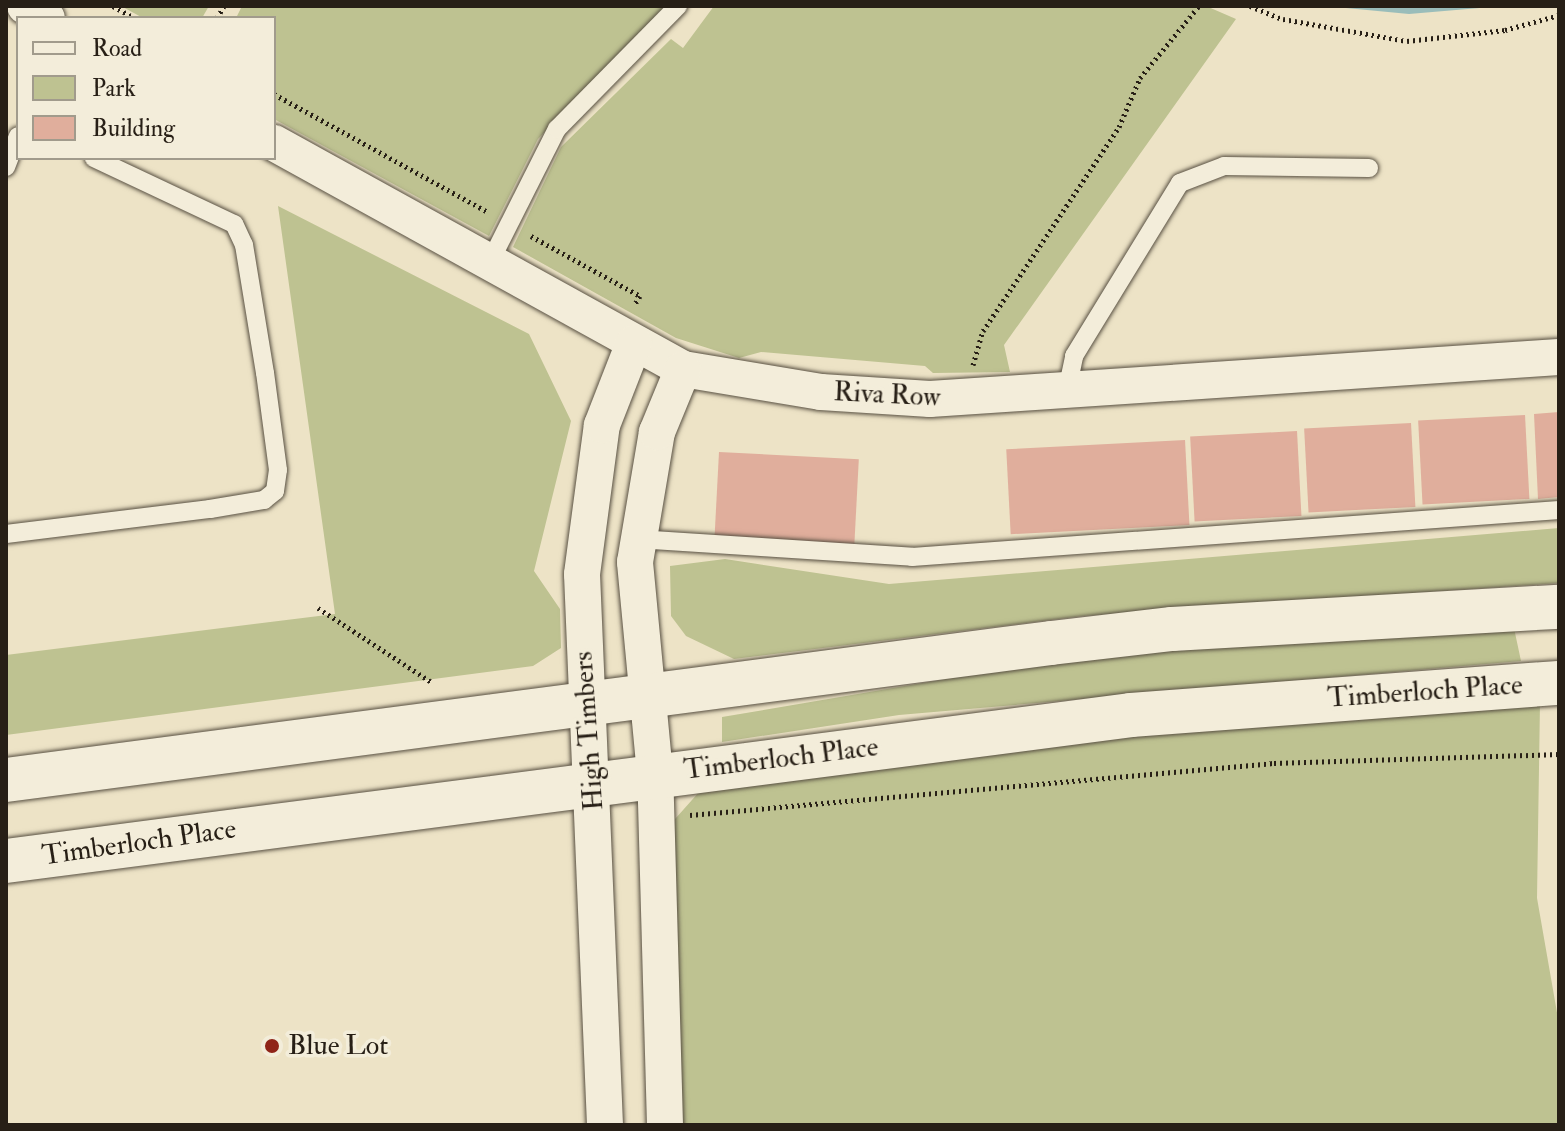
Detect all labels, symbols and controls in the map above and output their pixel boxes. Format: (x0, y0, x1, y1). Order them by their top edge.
legend (16, 16, 276, 160)
text: Road (92, 33, 142, 64)
text: Park (92, 73, 136, 104)
text: Building (92, 113, 175, 144)
street label: Riva Row (833, 375, 941, 415)
street label: High Timbers (567, 650, 611, 812)
street label: Timberloch Place (1326, 668, 1524, 716)
street label: Timberloch Place (682, 730, 880, 788)
street label: Timberloch Place (40, 813, 238, 873)
place label: Blue Lot (288, 1029, 388, 1063)
marker: Blue Lot (263, 1037, 281, 1055)

